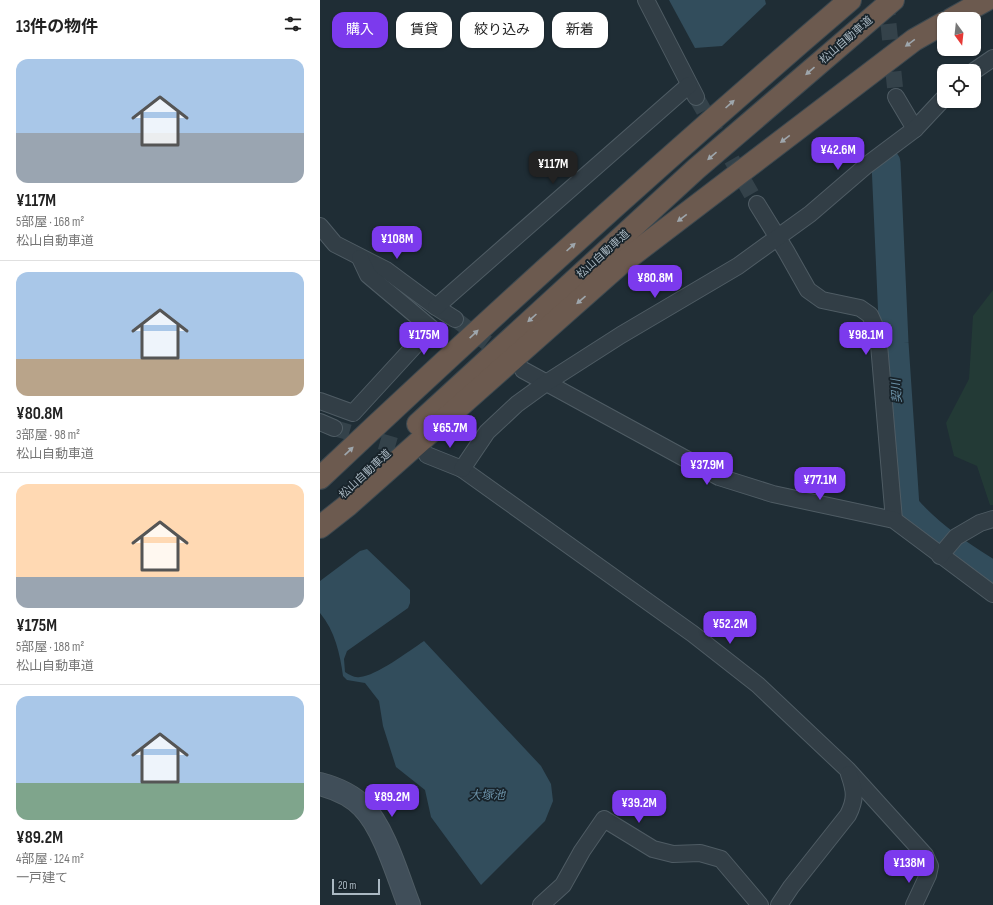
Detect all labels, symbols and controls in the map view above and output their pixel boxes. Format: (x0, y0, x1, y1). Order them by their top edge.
chip: 購入 (332, 12, 388, 48)
chip: 賃貸 (396, 12, 452, 48)
chip: 絞り込み (460, 12, 544, 48)
chip: 新着 (552, 12, 608, 48)
north arrow (937, 12, 981, 56)
map controls (937, 12, 981, 108)
icon: filters (282, 13, 304, 35)
street label: 松山自動車道 (817, 13, 875, 67)
text: 13件の物件 (16, 17, 98, 37)
one-way arrow (905, 39, 916, 47)
button: locate (937, 64, 981, 108)
one-way arrow (806, 66, 815, 75)
icon: home (124, 85, 196, 157)
one-way arrow (725, 99, 735, 108)
one-way arrow (779, 135, 790, 143)
pin: ¥42.6M (805, 137, 871, 171)
text: ¥42.6M (820, 142, 856, 158)
pin: ¥117M (525, 151, 581, 185)
one-way arrow (706, 151, 717, 160)
text: ¥117M (538, 156, 568, 172)
text: ¥117M (16, 191, 56, 211)
text: 5部屋 · 168 m² (16, 214, 84, 230)
one-way arrow (676, 214, 687, 222)
pin: ¥108M (369, 226, 425, 260)
street label: 松山自動車道 (574, 227, 632, 281)
text: ¥108M (381, 231, 413, 247)
text: 松山自動車道 (16, 233, 94, 249)
one-way arrow (566, 242, 576, 252)
pin: ¥80.8M (622, 265, 688, 299)
text: ¥80.8M (637, 270, 673, 286)
one-way arrow (575, 295, 586, 304)
icon: home (124, 298, 196, 370)
one-way arrow (527, 313, 537, 323)
pin: ¥175M (396, 322, 452, 356)
pin: ¥98.1M (833, 322, 899, 356)
text: ¥175M (408, 327, 440, 343)
text: ¥98.1M (848, 327, 884, 343)
one-way arrow (470, 330, 479, 339)
water label: 契川 (889, 377, 905, 404)
text: ¥80.8M (16, 404, 63, 424)
pin: ¥65.7M (417, 415, 483, 449)
text: ¥65.7M (433, 420, 467, 436)
text: 3部屋 · 98 m² (16, 427, 80, 443)
text: 松山自動車道 (16, 446, 94, 462)
street label: 松山自動車道 (336, 447, 394, 501)
one-way arrow (343, 447, 354, 456)
pin: ¥37.9M (674, 452, 740, 486)
text: ¥37.9M (690, 457, 724, 473)
pin: ¥77.1M (787, 467, 853, 501)
text: ¥77.1M (803, 472, 837, 488)
icon: home (124, 510, 196, 582)
pin: ¥52.2M (697, 611, 763, 645)
text: ¥175M (16, 616, 57, 636)
text: ¥52.2M (712, 616, 748, 632)
text: 5部屋 · 188 m² (16, 639, 84, 655)
text: 松山自動車道 (16, 658, 94, 674)
icon: home (124, 722, 196, 794)
pin: ¥89.2M (359, 784, 425, 818)
water label: 大塚池 (469, 788, 506, 803)
text: ¥89.2M (374, 789, 410, 805)
pin: ¥39.2M (606, 790, 672, 824)
text: ¥39.2M (621, 795, 657, 811)
text: ¥89.2M (16, 828, 63, 848)
pin: ¥138M (881, 850, 937, 884)
text: 4部屋 · 124 m² (16, 851, 84, 867)
text: ¥138M (893, 855, 925, 871)
text: 一戸建て (16, 870, 68, 886)
scale bar (332, 877, 380, 896)
text: 20 m (338, 879, 356, 892)

